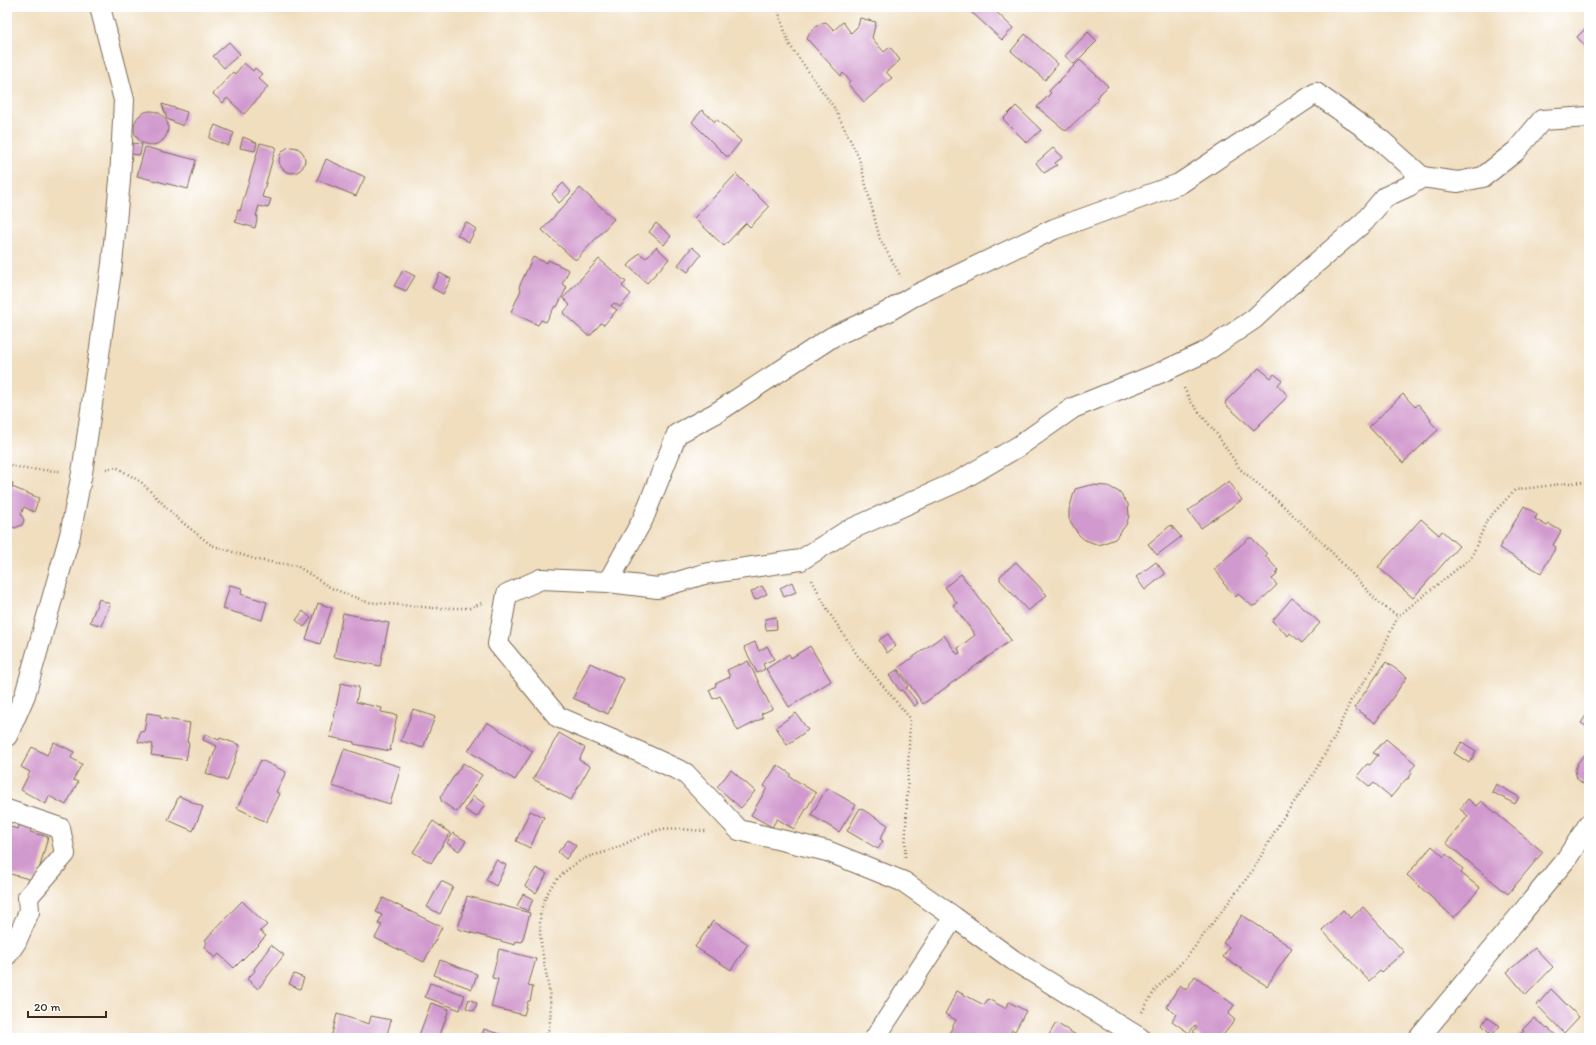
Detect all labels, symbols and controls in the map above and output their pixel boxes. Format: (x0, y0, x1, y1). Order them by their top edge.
scale bar (28, 993, 106, 1019)
text: 20 m (34, 1000, 61, 1014)

